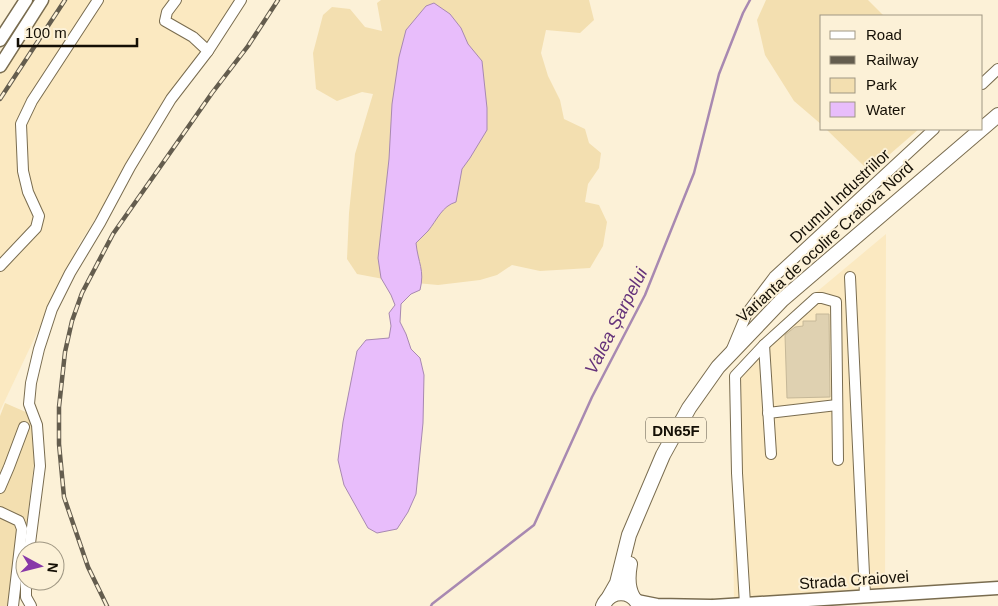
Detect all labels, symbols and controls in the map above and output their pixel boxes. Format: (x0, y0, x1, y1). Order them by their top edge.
scale bar (18, 15, 136, 47)
legend (820, 15, 983, 130)
text: 100 m (25, 24, 67, 41)
text: Road (866, 26, 902, 43)
text: Railway (866, 51, 919, 68)
text: Park (866, 76, 897, 93)
text: Water (866, 101, 905, 118)
street label: Drumul Industriilor (787, 145, 894, 246)
street label: Varianta de ocolire Craiova Nord (734, 158, 916, 326)
water label: Valea Șarpelui (581, 264, 652, 377)
road number: DN65F (646, 418, 706, 442)
north arrow (15, 541, 65, 591)
text: N (44, 562, 61, 574)
street label: Strada Craiovei (798, 568, 910, 592)

